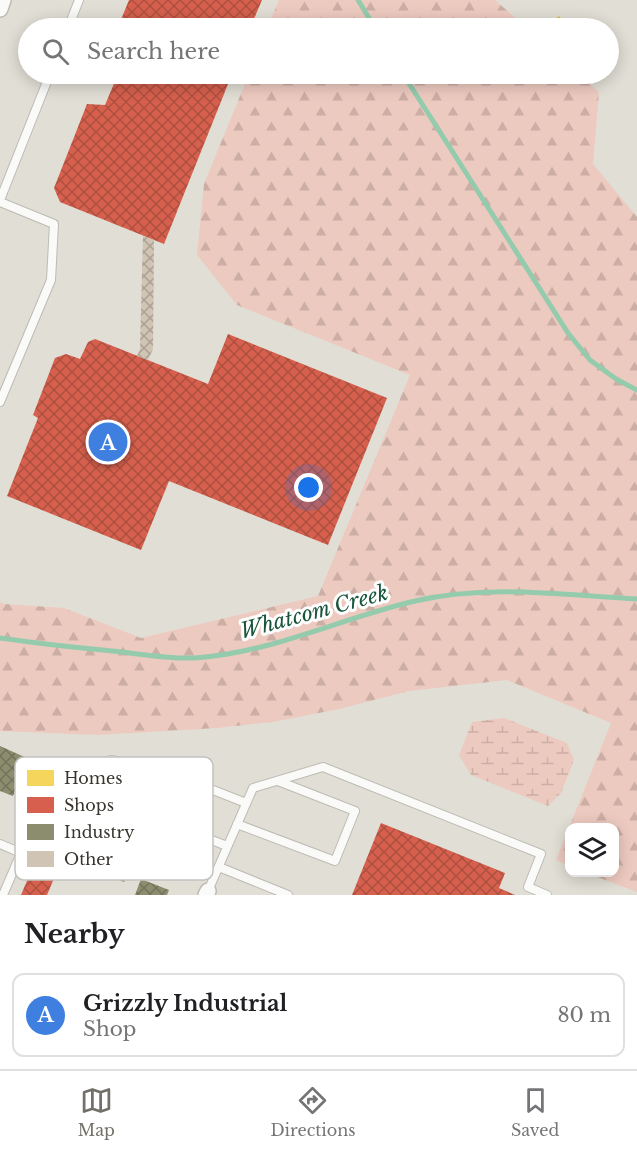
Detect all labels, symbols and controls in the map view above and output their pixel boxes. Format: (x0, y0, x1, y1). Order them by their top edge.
search box (18, 18, 619, 84)
icon: search (39, 35, 72, 68)
text: Search here (87, 38, 220, 65)
pin: A (88, 420, 128, 464)
your location (294, 473, 323, 502)
water label: Whatcom Creek (237, 580, 391, 644)
legend (15, 757, 213, 880)
text: Homes (64, 768, 122, 788)
text: Shops (64, 795, 114, 815)
text: Industry (64, 822, 135, 842)
map controls (565, 823, 619, 877)
button: layers (565, 823, 619, 877)
text: Other (64, 849, 113, 869)
text: Nearby (24, 918, 125, 950)
text: Grizzly Industrial (83, 990, 287, 1017)
text: A (37, 1003, 54, 1027)
text: 80 m (557, 1003, 611, 1027)
text: Shop (83, 1017, 136, 1041)
tab: Map (78, 1084, 115, 1140)
tab: Directions (270, 1084, 355, 1140)
tab: Saved (511, 1084, 559, 1140)

